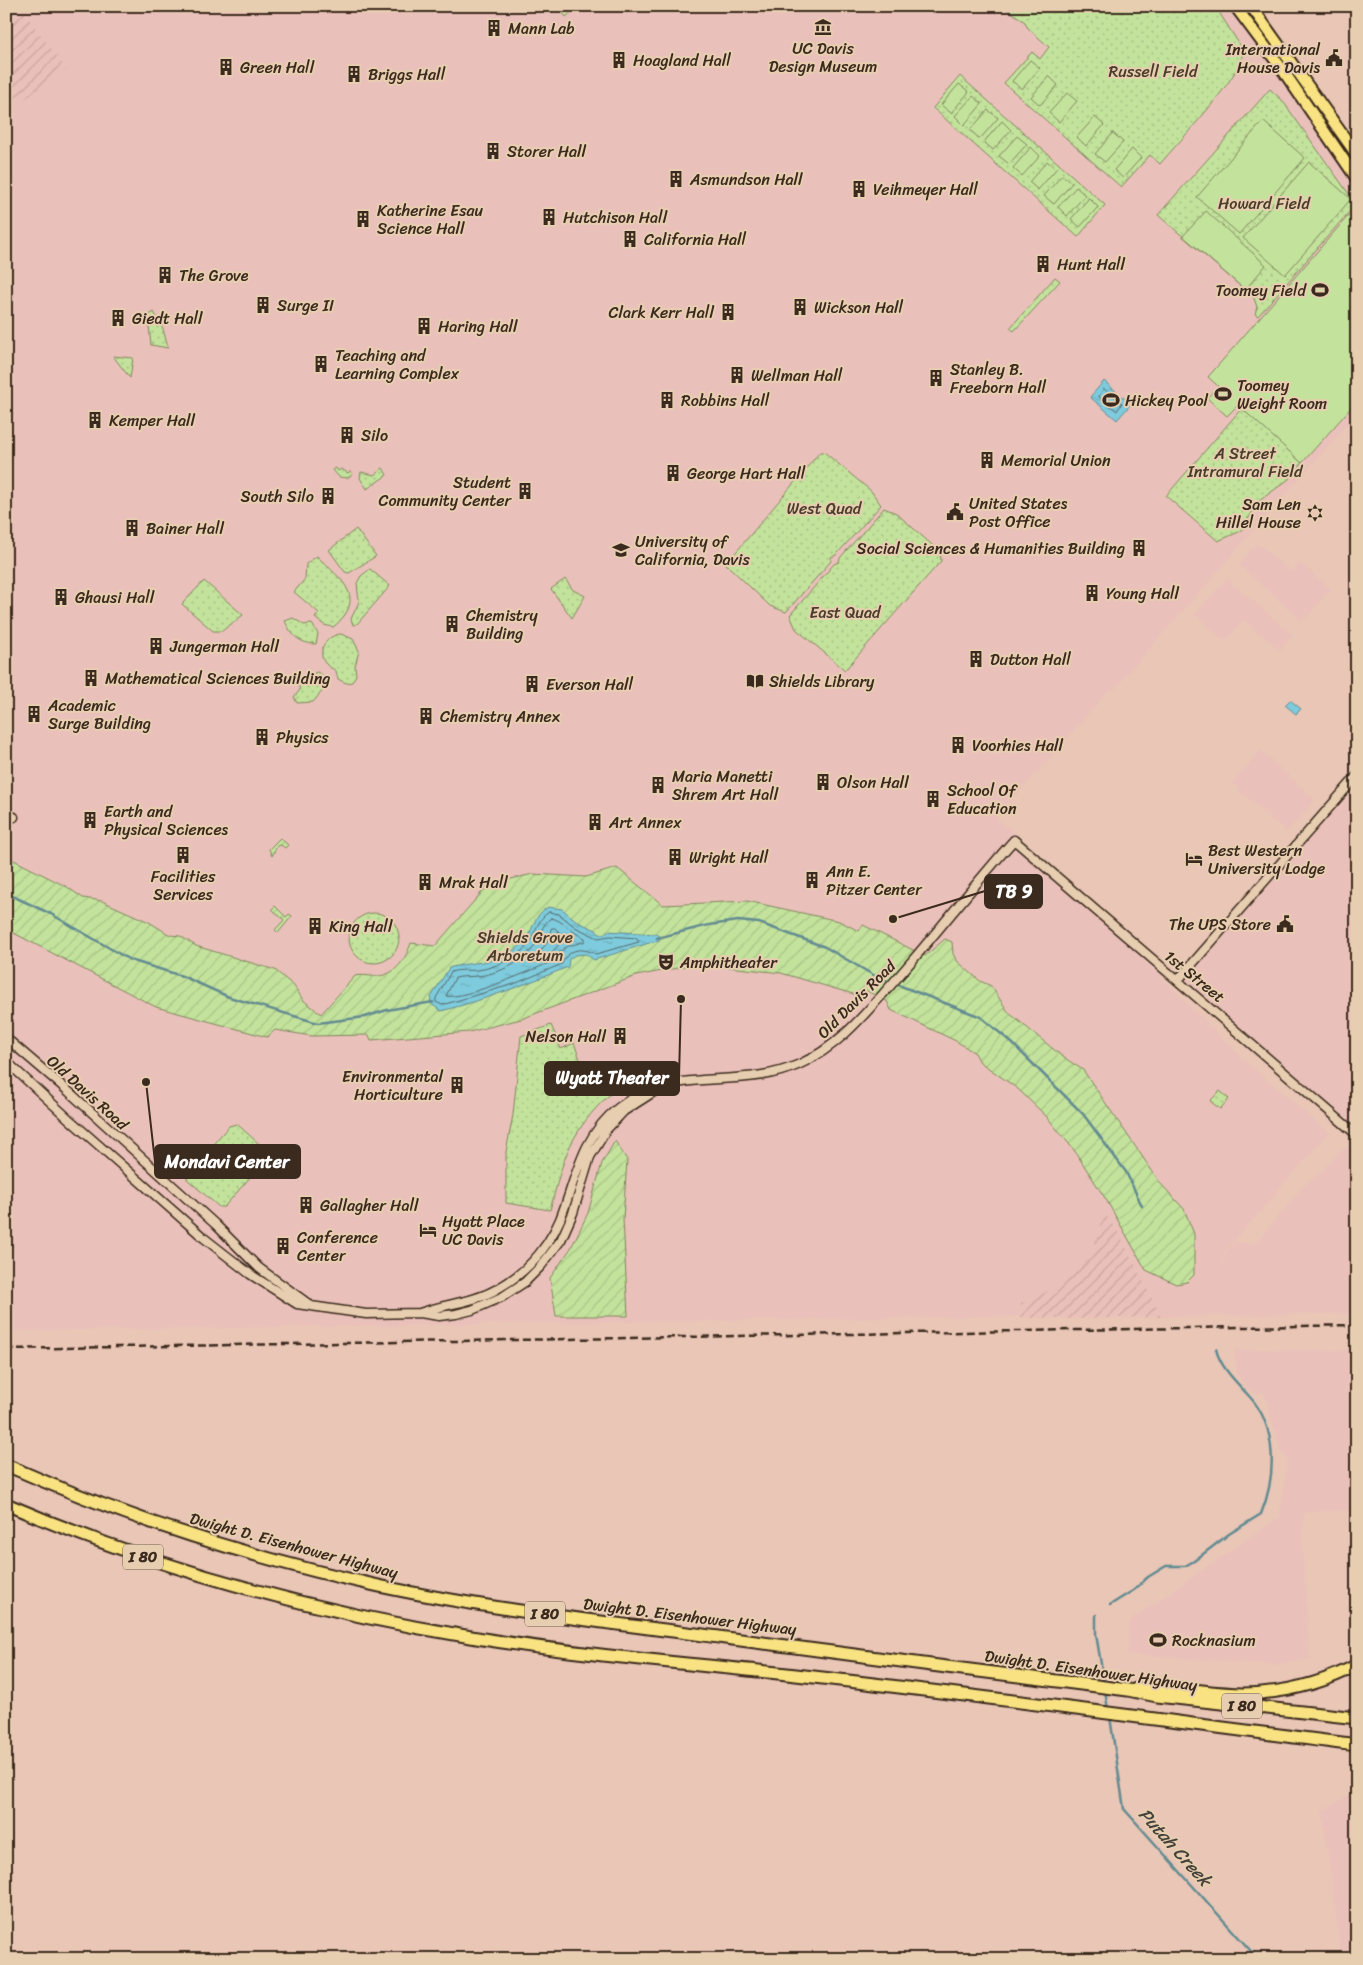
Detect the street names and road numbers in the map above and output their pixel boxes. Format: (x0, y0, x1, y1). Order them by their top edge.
street label: 1st Street (1158, 943, 1232, 1010)
street label: Old Davis Road (810, 952, 904, 1046)
street label: Old Davis Road (40, 1047, 137, 1139)
street label: Dwight D. Eisenhower Highway (187, 1504, 402, 1587)
road number: I 80 (123, 1544, 163, 1570)
street label: Dwight D. Eisenhower Highway (582, 1589, 799, 1644)
road number: I 80 (525, 1602, 565, 1626)
street label: Dwight D. Eisenhower Highway (983, 1641, 1200, 1700)
road number: I 80 (1222, 1694, 1262, 1718)

